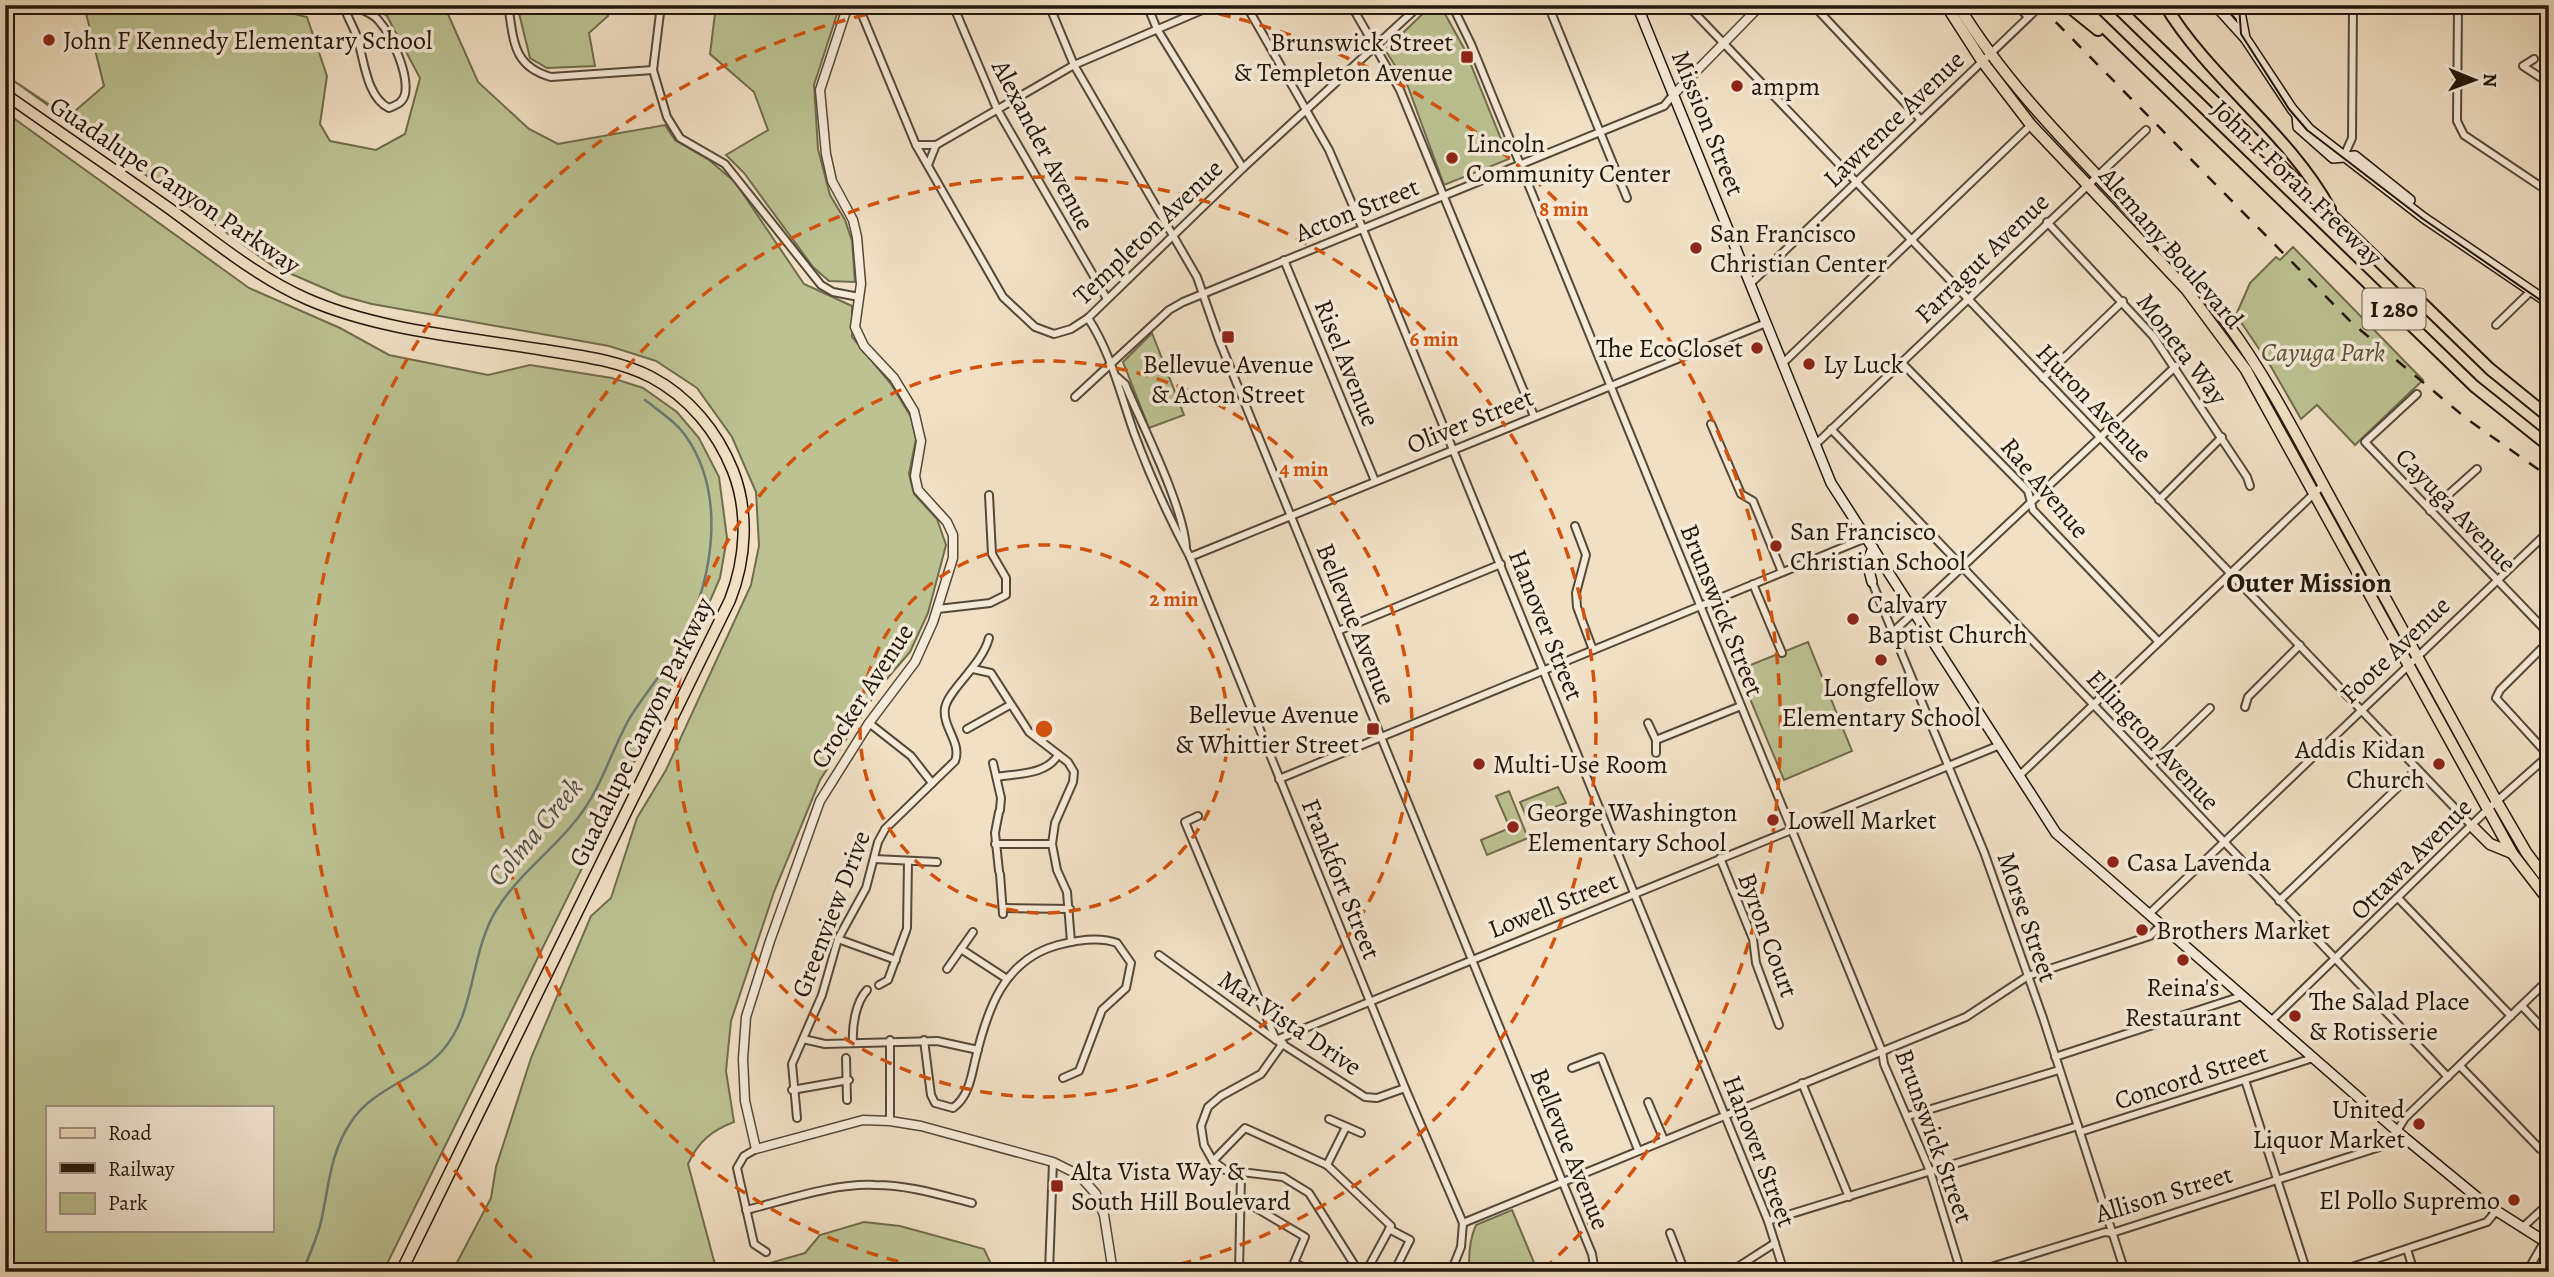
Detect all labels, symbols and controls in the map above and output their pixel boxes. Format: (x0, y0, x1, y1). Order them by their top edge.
place label: John F Kennedy Elementary School (63, 23, 432, 58)
place label: Brunswick Street & Templeton Avenue (1234, 25, 1453, 90)
marker: John F Kennedy Elementary School (41, 32, 57, 48)
street label: Lawrence Avenue (1816, 43, 1972, 195)
street label: Mission Street (1663, 45, 1753, 201)
north arrow (2438, 46, 2508, 116)
marker: Brunswick Street & Templeton Avenue (1459, 49, 1475, 65)
street label: Alexander Avenue (983, 53, 1103, 236)
place label: ampm (1751, 69, 1820, 104)
text: N (2477, 73, 2503, 88)
marker: ampm (1729, 78, 1745, 94)
street label: Guadalupe Canyon Parkway (43, 88, 308, 282)
street label: John F Foran Freeway (2204, 92, 2391, 274)
place label: Lincoln Community Center (1466, 126, 1671, 191)
marker: Lincoln Community Center (1444, 150, 1460, 166)
street label: Templeton Avenue (1065, 151, 1231, 313)
street label: Alemany Boulevard (2090, 159, 2251, 337)
street label: Acton Street (1289, 169, 1425, 251)
street label: Farragut Avenue (1907, 185, 2057, 331)
text: 8 min (1539, 195, 1589, 223)
place label: San Francisco Christian Center (1710, 216, 1887, 281)
marker: San Francisco Christian Center (1688, 240, 1704, 256)
street label: Moneta Way (2128, 286, 2236, 412)
road number: I 280 (2362, 288, 2426, 330)
street label: Risel Avenue (1306, 294, 1388, 432)
text: 6 min (1410, 325, 1459, 353)
marker: Bellevue Avenue & Acton Street (1220, 329, 1236, 345)
place label: The EcoCloset (1596, 331, 1743, 366)
park label: Cayuga Park (2261, 335, 2385, 370)
street label: Huron Avenue (2028, 336, 2160, 470)
marker: The EcoCloset (1749, 340, 1765, 356)
place label: Bellevue Avenue & Acton Street (1142, 347, 1314, 412)
place label: Ly Luck (1823, 347, 1904, 382)
marker: Ly Luck (1801, 356, 1817, 372)
street label: Oliver Street (1402, 380, 1539, 462)
street label: Rae Avenue (1992, 430, 2098, 546)
street label: Cayuga Avenue (2388, 440, 2524, 580)
text: 4 min (1279, 455, 1329, 483)
place label: San Francisco Christian School (1790, 514, 1966, 579)
street label: Brunswick Street (1672, 519, 1773, 702)
street label: Bellevue Avenue (1308, 538, 1404, 710)
marker: San Francisco Christian School (1768, 538, 1784, 554)
street label: Hanover Street (1500, 544, 1592, 706)
district label: Outer Mission (2226, 564, 2392, 602)
text: 2 min (1149, 585, 1199, 613)
place label: Calvary Baptist Church (1867, 587, 2027, 652)
street label: Foote Avenue (2332, 588, 2458, 712)
street label: Guadalupe Canyon Parkway (560, 591, 722, 873)
marker: Calvary Baptist Church (1845, 611, 1861, 627)
street label: Crocker Avenue (802, 617, 922, 775)
marker: Longfellow Elementary School (1873, 652, 1889, 668)
street label: Ellington Avenue (2078, 662, 2228, 818)
place label: Longfellow Elementary School (1781, 670, 1981, 735)
place label: Bellevue Avenue & Whittier Street (1175, 697, 1359, 762)
centre of rings (1032, 717, 1056, 741)
marker: Bellevue Avenue & Whittier Street (1365, 721, 1381, 737)
place label: Addis Kidan Church (2294, 732, 2425, 797)
place label: Multi-Use Room (1493, 747, 1668, 782)
marker: Multi-Use Room (1471, 756, 1487, 772)
marker: Addis Kidan Church (2431, 756, 2447, 772)
water label: Colma Creek (478, 770, 592, 894)
street label: Ottawa Avenue (2342, 790, 2480, 928)
street label: Frankfort Street (1293, 793, 1389, 965)
place label: George Washington Elementary School (1527, 795, 1737, 860)
place label: Lowell Market (1787, 803, 1937, 838)
marker: Lowell Market (1765, 812, 1781, 828)
marker: George Washington Elementary School (1505, 819, 1521, 835)
street label: Greenview Drive (783, 826, 879, 1002)
place label: Casa Lavenda (2127, 845, 2271, 880)
street label: Morse Street (1988, 847, 2066, 987)
marker: Casa Lavenda (2105, 854, 2121, 870)
street label: Lowell Street (1483, 863, 1623, 947)
street label: Byron Court (1729, 868, 1807, 1003)
place label: Brothers Market (2156, 913, 2330, 948)
marker: Brothers Market (2134, 922, 2150, 938)
marker: Reina's Restaurant (2175, 952, 2191, 968)
street label: Mar Vista Drive (1211, 962, 1369, 1084)
place label: Reina's Restaurant (2125, 970, 2242, 1035)
place label: The Salad Place & Rotisserie (2309, 984, 2470, 1049)
marker: The Salad Place & Rotisserie (2287, 1008, 2303, 1024)
street label: Concord Street (2110, 1036, 2273, 1118)
street label: Brunswick Street (1886, 1044, 1982, 1228)
street label: Bellevue Avenue (1522, 1063, 1618, 1235)
street label: Hanover Street (1714, 1070, 1804, 1232)
place label: United Liquor Market (2252, 1092, 2405, 1157)
legend (46, 1106, 273, 1232)
marker: United Liquor Market (2411, 1116, 2427, 1132)
text: Road (108, 1119, 152, 1147)
place label: Alta Vista Way & South Hill Boulevard (1070, 1154, 1291, 1219)
text: Railway (108, 1155, 175, 1183)
street label: Allison Street (2090, 1156, 2237, 1232)
marker: Alta Vista Way & South Hill Boulevard (1049, 1178, 1065, 1194)
place label: El Pollo Supremo (2319, 1183, 2500, 1218)
text: Park (108, 1189, 148, 1217)
marker: El Pollo Supremo (2506, 1192, 2522, 1208)

